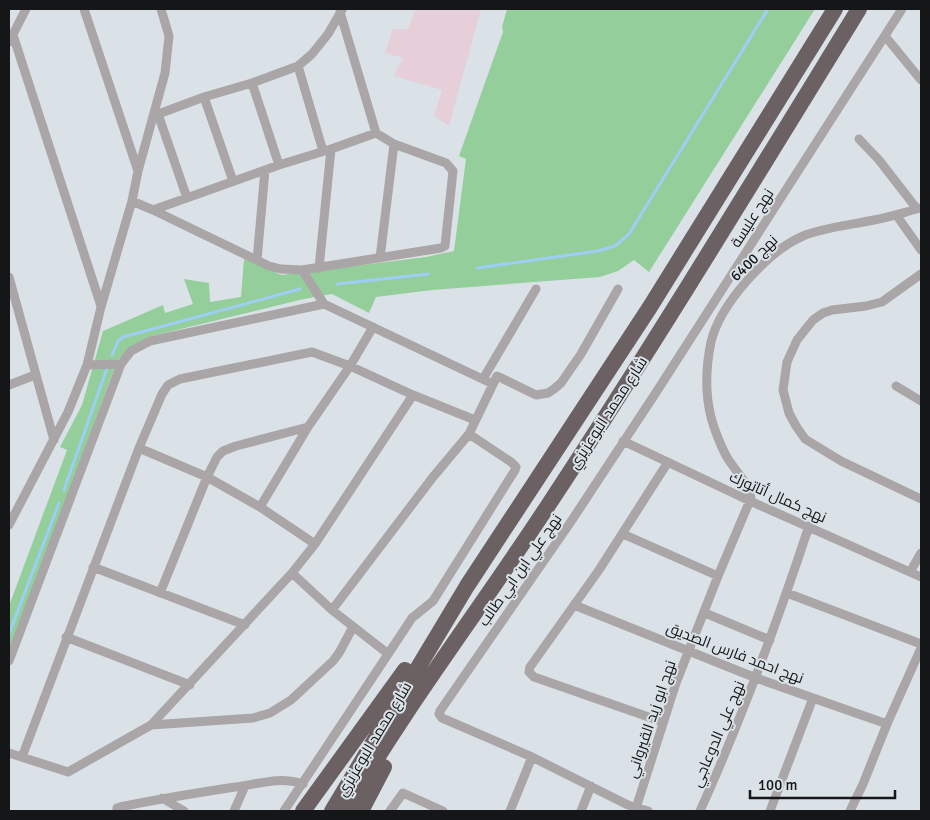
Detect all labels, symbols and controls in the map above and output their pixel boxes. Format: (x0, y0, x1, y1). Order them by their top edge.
street label: نهج عليسة (726, 185, 779, 252)
street label: نهج 6400 (727, 231, 783, 286)
street label: شارع محمد البوعزيزي (565, 353, 654, 474)
street label: نهج كمال أتاتورك (726, 467, 830, 528)
street label: نهج علي ابن ابي طالب (474, 510, 568, 631)
street label: نهج احمد فارس الصديق (663, 618, 806, 689)
street label: نهج ابو زيد القيرواني (622, 658, 682, 781)
street label: نهج علي الدوعاجي (687, 678, 751, 791)
street label: شارع محمد البوعزيزي (333, 679, 418, 801)
scale bar (750, 768, 895, 800)
text: 100 m (758, 776, 798, 794)

